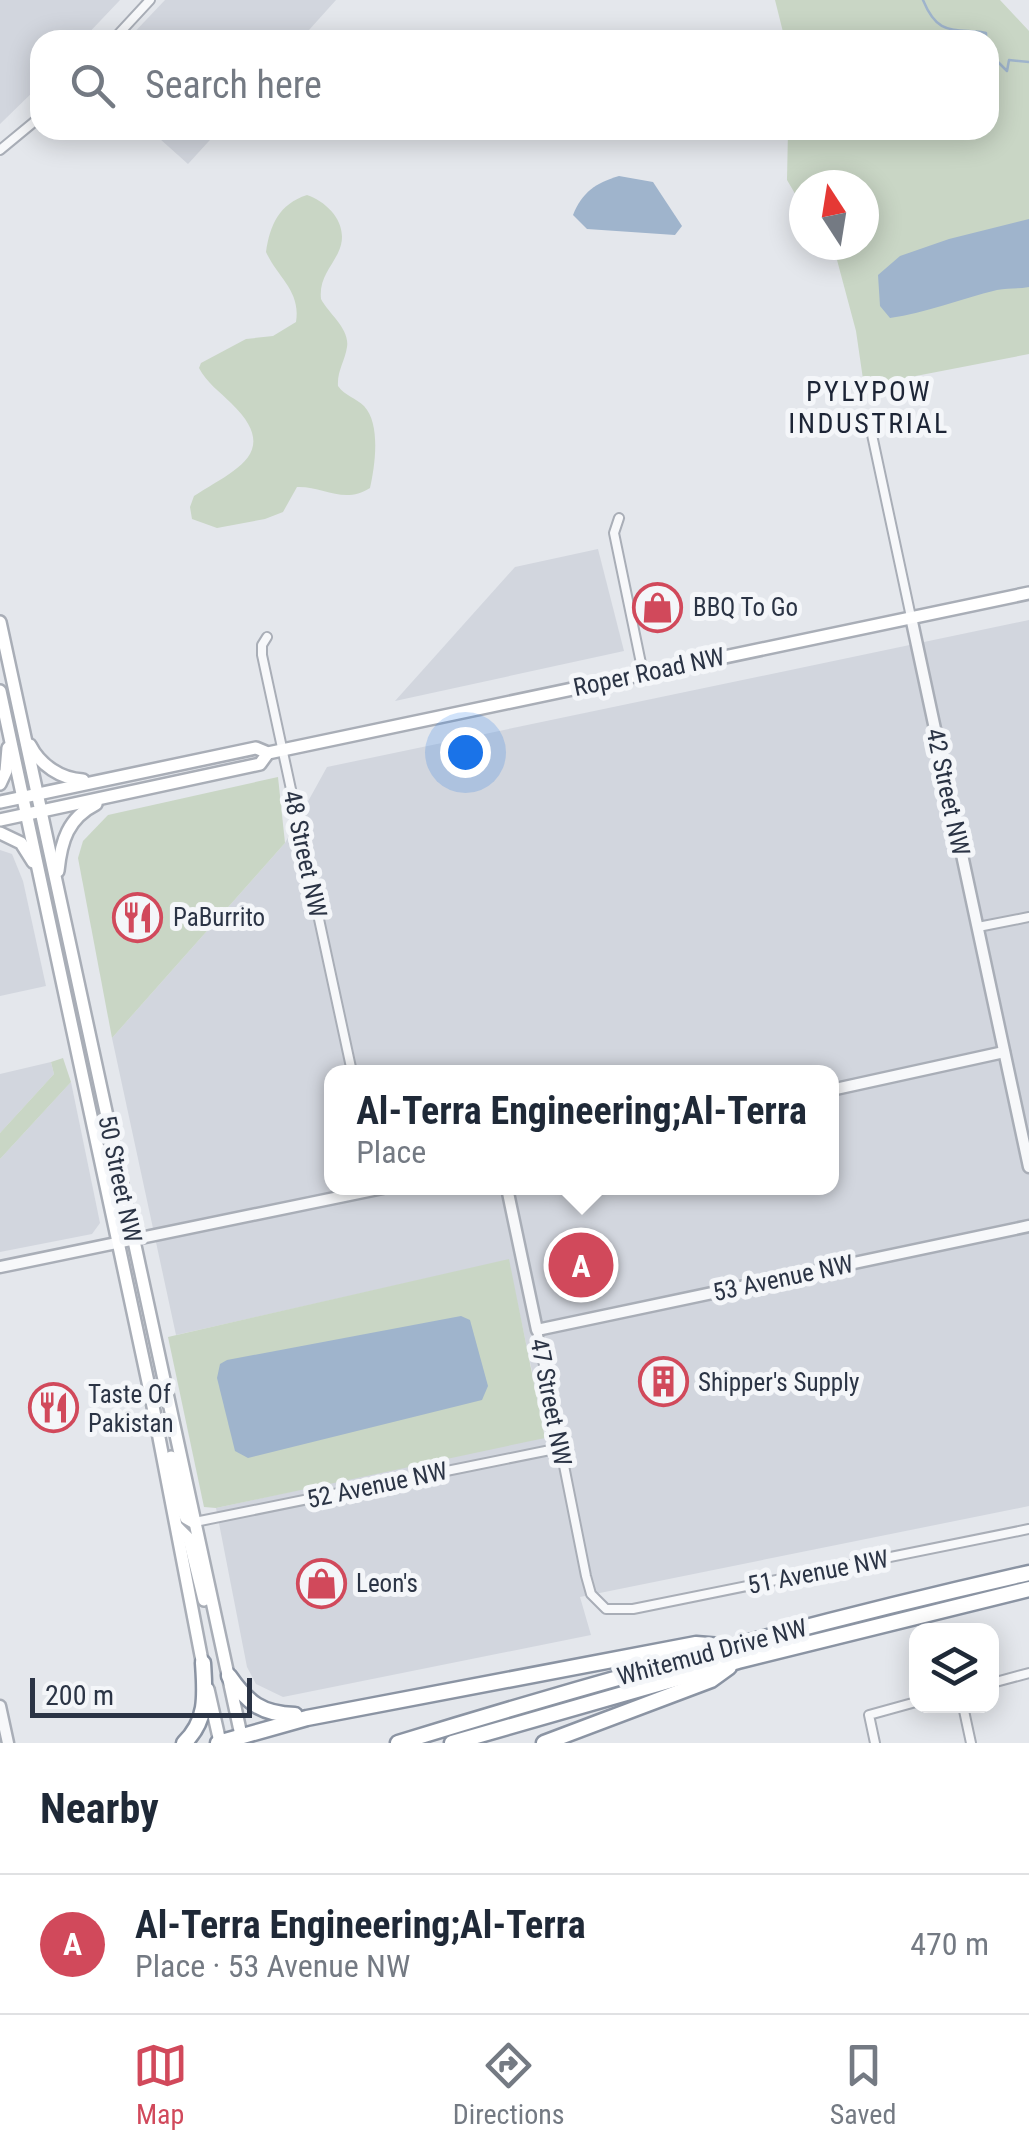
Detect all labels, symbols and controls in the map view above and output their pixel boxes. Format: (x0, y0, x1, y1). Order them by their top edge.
search box (30, 30, 999, 140)
icon: search (65, 58, 120, 113)
text: Search here (145, 63, 322, 107)
north arrow (789, 170, 879, 260)
district label: PYLYPOW INDUSTRIAL (788, 375, 950, 440)
shop icon: BBQ To Go (632, 581, 684, 633)
place label: BBQ To Go (693, 593, 798, 622)
street label: Roper Road NW (571, 642, 727, 702)
street label: 42 Street NW (920, 726, 976, 858)
your location (440, 727, 491, 778)
street label: 48 Street NW (277, 788, 333, 920)
restaurant icon: PaBurrito (112, 891, 164, 943)
place label: PaBurrito (173, 903, 265, 932)
popup (324, 1065, 839, 1195)
text: Al-Terra Engineering;Al-Terra (356, 1089, 807, 1133)
street label: 50 Street NW (92, 1113, 148, 1245)
text: Place (356, 1133, 426, 1171)
pin: A (548, 1228, 614, 1302)
street label: 53 Avenue NW (710, 1249, 856, 1307)
street label: 47 Street NW (524, 1336, 578, 1468)
building icon: Shipper's Supply (637, 1356, 689, 1408)
place label: Shipper's Supply (698, 1368, 859, 1397)
place label: Taste Of Pakistan (88, 1380, 174, 1438)
restaurant icon: Taste Of Pakistan (27, 1382, 79, 1434)
street label: 52 Avenue NW (304, 1456, 450, 1514)
street label: 51 Avenue NW (745, 1544, 891, 1600)
shop icon: Leon's (295, 1557, 347, 1609)
place label: Leon's (356, 1569, 418, 1598)
street label: Whitemud Drive NW (614, 1613, 810, 1691)
map controls (909, 1623, 999, 1713)
button: layers (909, 1623, 999, 1713)
scale bar (30, 1673, 252, 1718)
text: 200 m (45, 1679, 114, 1712)
text: Nearby (40, 1784, 159, 1833)
text: Al-Terra Engineering;Al-Terra (135, 1903, 586, 1947)
text: A (63, 1925, 82, 1963)
text: 470 m (910, 1925, 989, 1963)
text: Place · 53 Avenue NW (135, 1947, 410, 1985)
tab: Map (133, 2038, 188, 2131)
tab: Directions (453, 2038, 565, 2131)
tab: Saved (830, 2038, 896, 2131)

